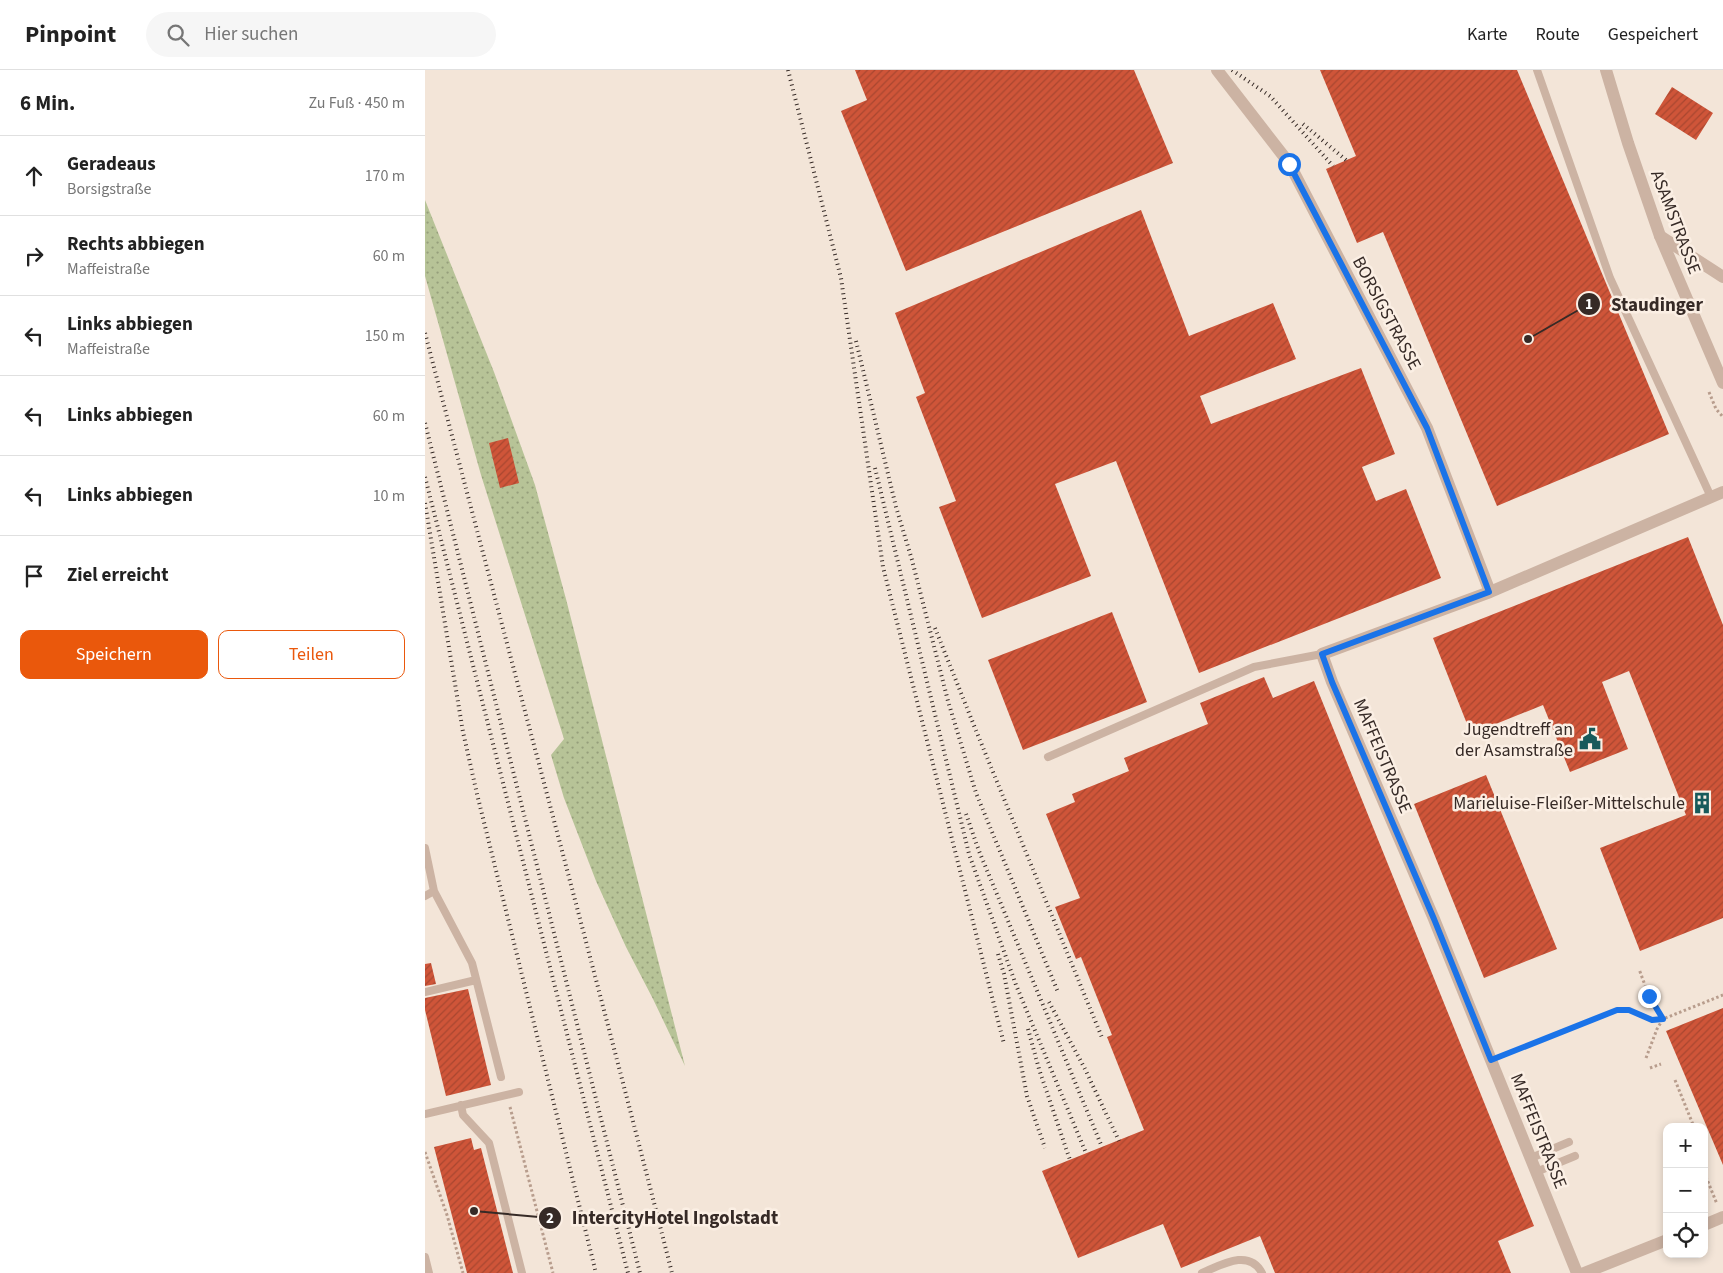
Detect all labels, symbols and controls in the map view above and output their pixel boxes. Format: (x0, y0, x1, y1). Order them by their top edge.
search box (146, 12, 496, 57)
text: Pinpoint (25, 17, 116, 52)
icon: search (164, 21, 192, 49)
text: Hier suchen (204, 21, 298, 48)
text: Karte (1467, 22, 1507, 47)
text: Route (1535, 22, 1580, 47)
text: Gespeichert (1608, 22, 1698, 47)
text: 6 Min. (20, 88, 75, 118)
text: Zu Fuß · 450 m (309, 92, 405, 114)
text: Geradeaus (67, 151, 156, 178)
route start (1278, 153, 1301, 176)
icon: ahead (20, 162, 48, 190)
text: 170 m (365, 165, 405, 187)
street label: ASAMSTRASSE (1644, 167, 1707, 278)
text: Borsigstraße (67, 178, 151, 200)
text: Rechts abbiegen (67, 231, 205, 258)
icon: right (20, 242, 48, 270)
text: 60 m (373, 245, 405, 267)
street label: BORSIGSTRASSE (1346, 252, 1427, 374)
text: Maffeistraße (67, 258, 150, 280)
callout: Staudinger (1576, 287, 1713, 321)
text: Staudinger (1611, 292, 1703, 319)
text: 1 (1585, 294, 1593, 315)
text: Links abbiegen (67, 311, 193, 338)
icon: left (20, 322, 48, 350)
text: 150 m (365, 325, 405, 347)
text: Maffeistraße (67, 338, 150, 360)
icon: left (20, 402, 48, 430)
text: Links abbiegen (67, 402, 193, 429)
text: 60 m (373, 405, 405, 427)
icon: left (20, 482, 48, 510)
text: Links abbiegen (67, 482, 193, 509)
text: 10 m (373, 485, 405, 507)
icon: arrive (20, 562, 48, 590)
text: Ziel erreicht (67, 562, 168, 589)
button: Speichern (20, 630, 208, 679)
button: Teilen (218, 630, 405, 679)
street label: MAFFEISTRASSE (1347, 695, 1418, 817)
place label: Jugendtreff an der Asamstraße (1455, 717, 1573, 763)
public building icon: Jugendtreff an der Asamstraße (1577, 726, 1603, 752)
building icon: Marieluise-Fleißer-Mittelschule (1689, 790, 1715, 816)
place label: Marieluise-Fleißer-Mittelschule (1453, 791, 1685, 816)
route end (1638, 985, 1661, 1008)
street label: MAFFEISTRASSE (1504, 1070, 1573, 1193)
map controls (1663, 1123, 1708, 1258)
button: + (1663, 1123, 1708, 1168)
button: − (1663, 1168, 1708, 1213)
callout: IntercityHotel Ingolstadt (537, 1201, 788, 1235)
text: IntercityHotel Ingolstadt (572, 1205, 778, 1232)
text: 2 (546, 1208, 554, 1229)
button: locate (1663, 1213, 1708, 1258)

